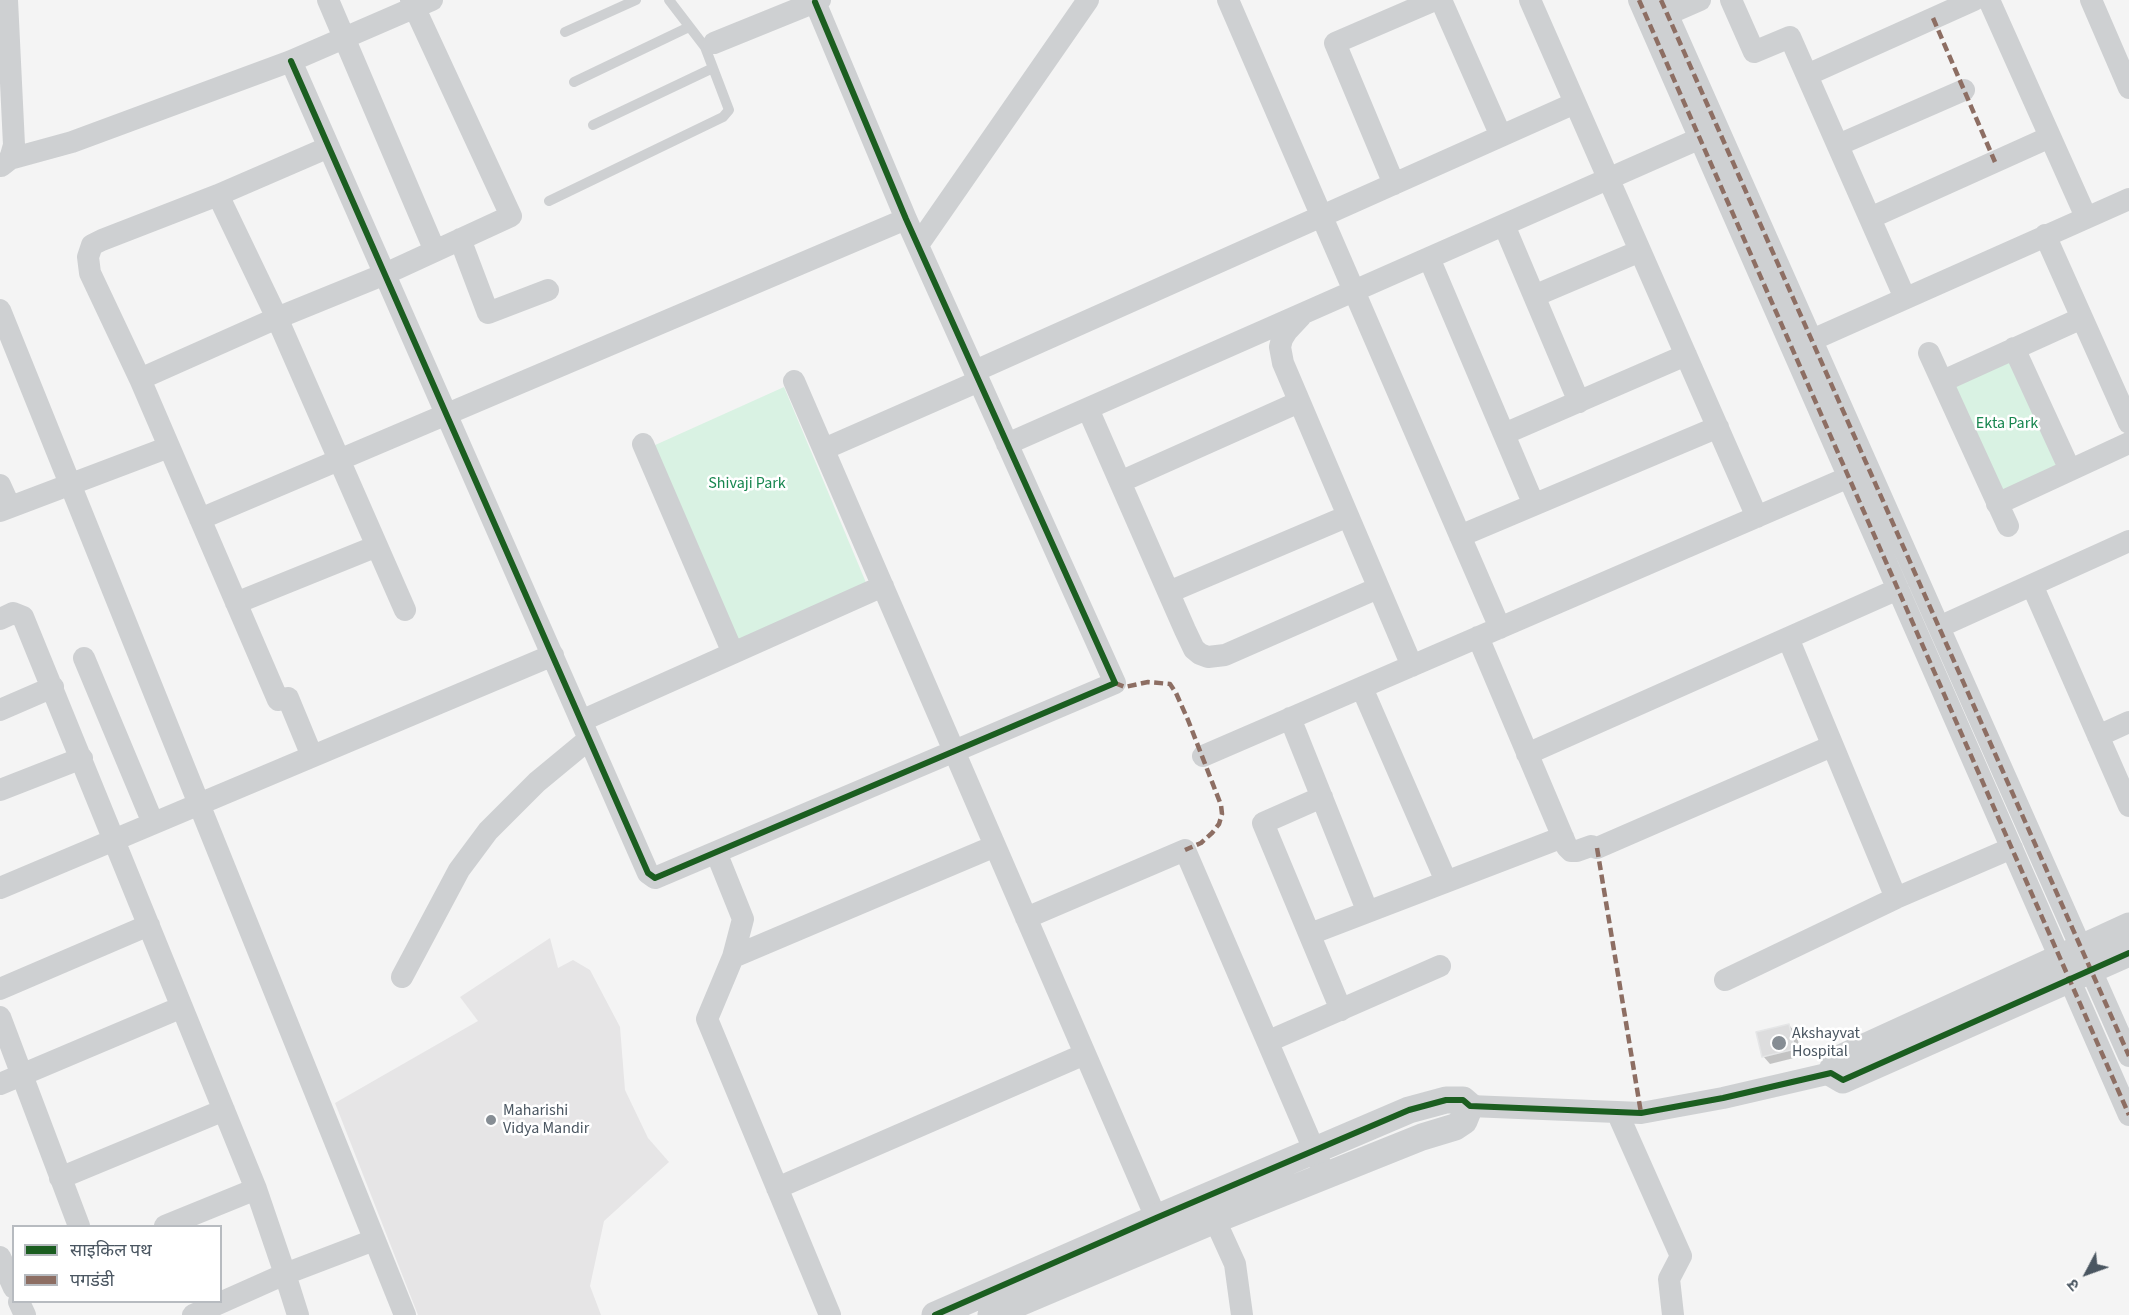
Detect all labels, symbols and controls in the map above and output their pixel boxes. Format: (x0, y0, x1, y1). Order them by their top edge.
park label: Ekta Park (1976, 414, 2038, 434)
park label: Shivaji Park (708, 474, 786, 494)
place label: Akshayvat Hospital (1792, 1024, 1860, 1062)
marker: Akshayvat Hospital (1770, 1034, 1788, 1052)
place label: Maharishi Vidya Mandir (503, 1101, 589, 1139)
marker: Maharishi Vidya Mandir (484, 1113, 498, 1127)
legend (12, 1225, 222, 1303)
text: साइकिल पथ (70, 1238, 152, 1263)
north arrow (2057, 1243, 2117, 1303)
text: पगडंडी (70, 1268, 114, 1293)
text: उ (2062, 1274, 2085, 1296)

